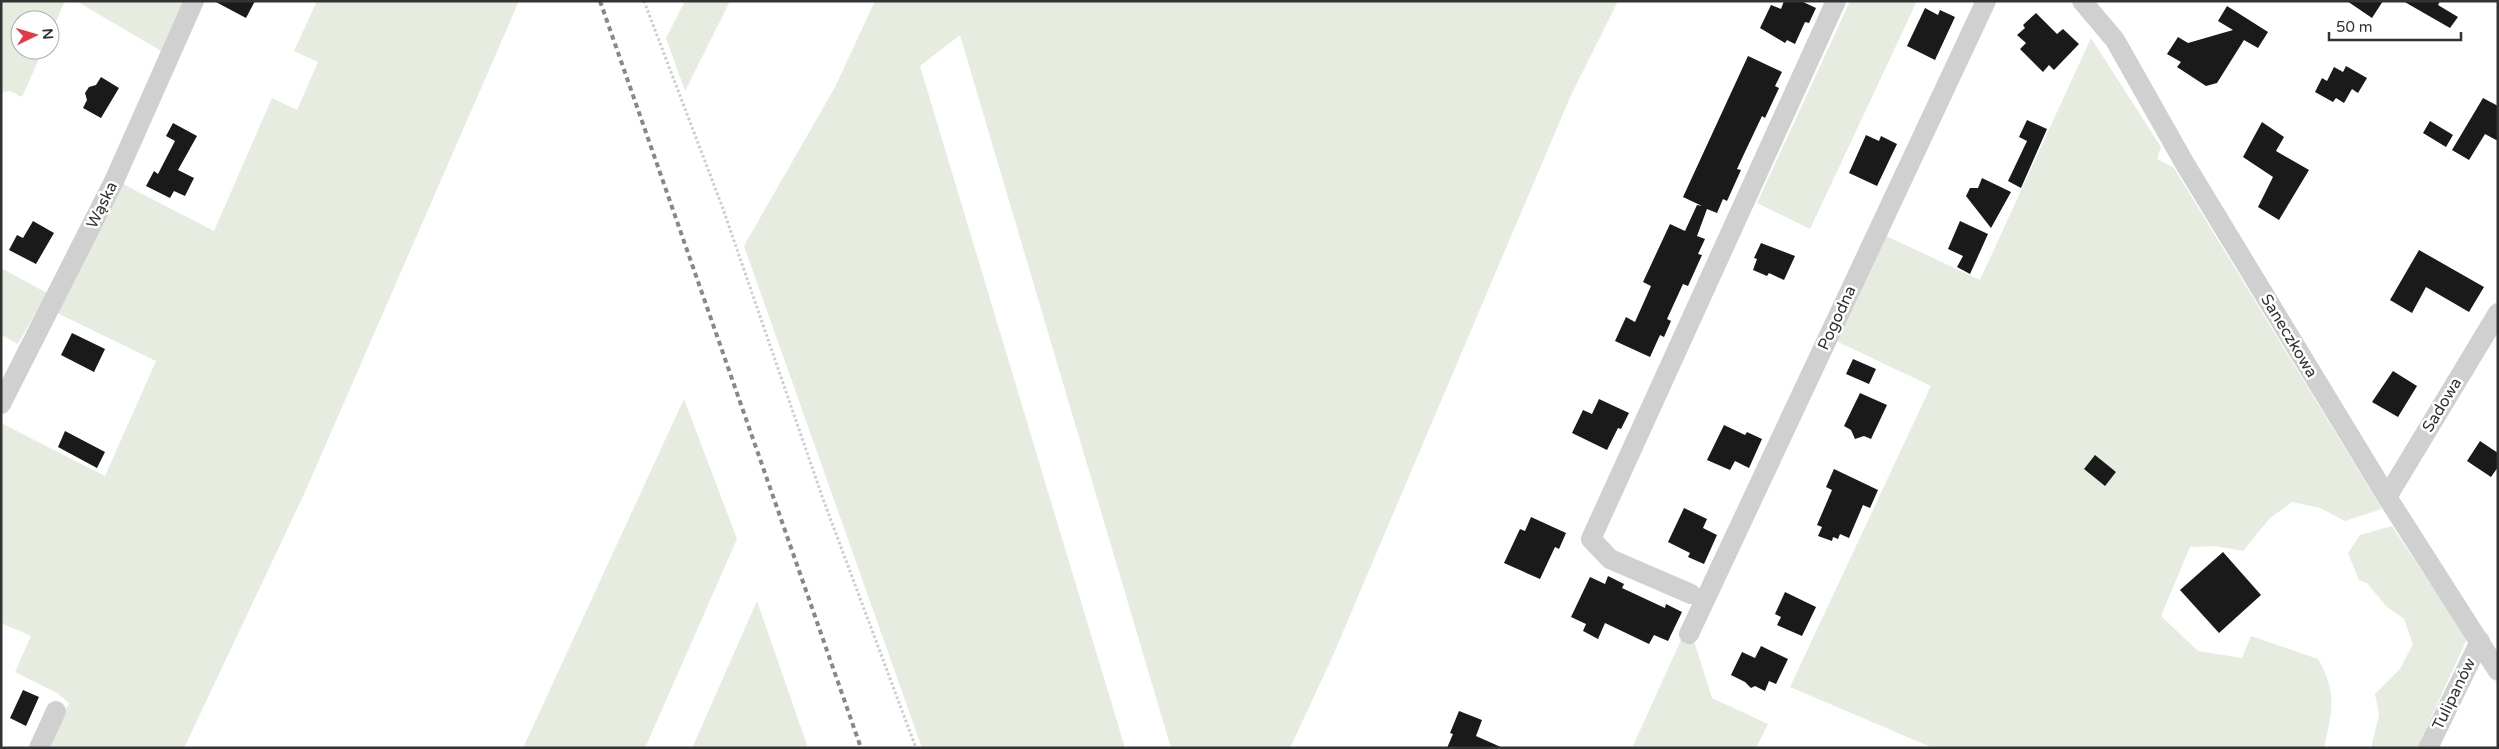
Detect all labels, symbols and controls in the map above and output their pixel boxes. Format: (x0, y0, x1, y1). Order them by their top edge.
north arrow (10, 10, 60, 60)
scale bar (2329, 10, 2462, 42)
text: 50 m (2336, 18, 2373, 36)
text: N (38, 28, 56, 40)
street label: Wąska (82, 178, 122, 232)
street label: Pogodna (1813, 283, 1861, 353)
street label: Saneczkowa (2256, 291, 2322, 381)
street label: Sadowa (2418, 374, 2466, 436)
street label: Tulipanów (2428, 654, 2480, 733)

